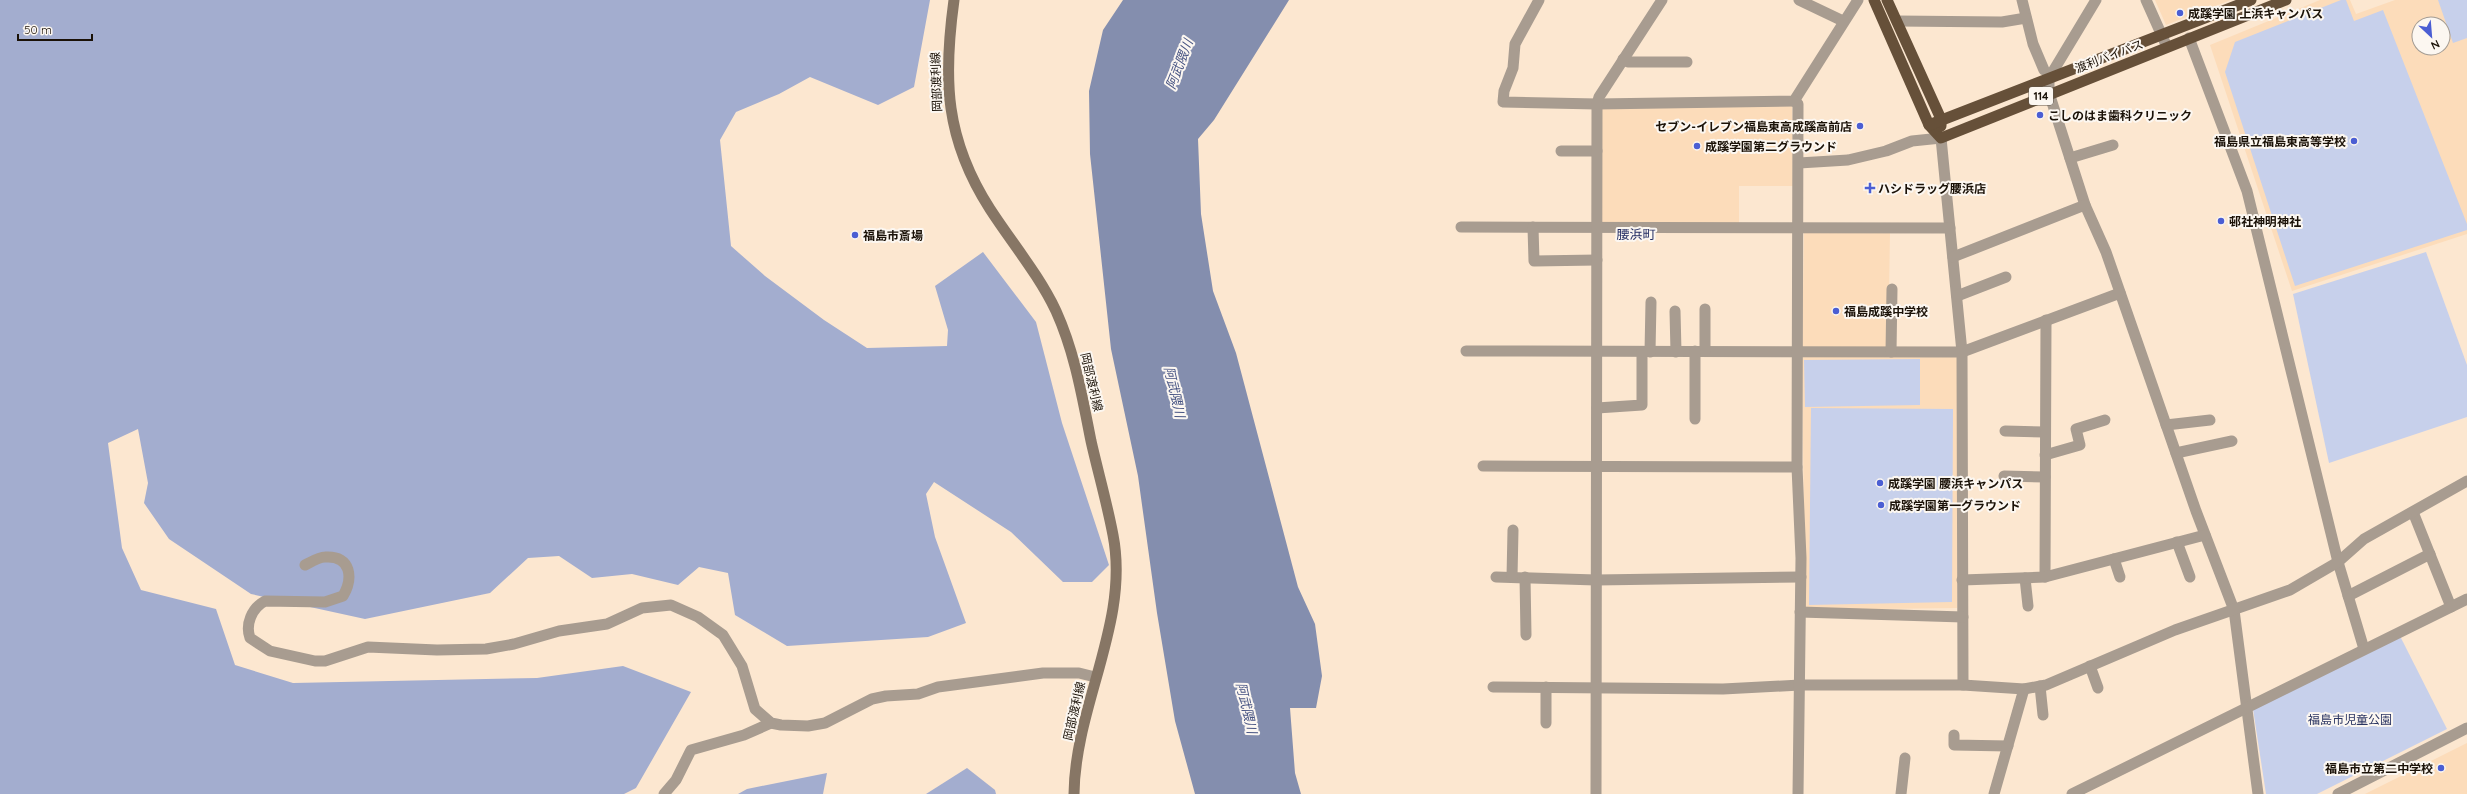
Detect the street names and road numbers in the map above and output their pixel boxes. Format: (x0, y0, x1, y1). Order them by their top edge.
street label: 渡利バイパス (2073, 36, 2145, 76)
street label: 岡部渡利線 (927, 52, 945, 112)
road number: 114 (2029, 87, 2053, 105)
street label: 岡部渡利線 (1078, 351, 1106, 413)
street label: 岡部渡利線 (1060, 680, 1088, 742)

